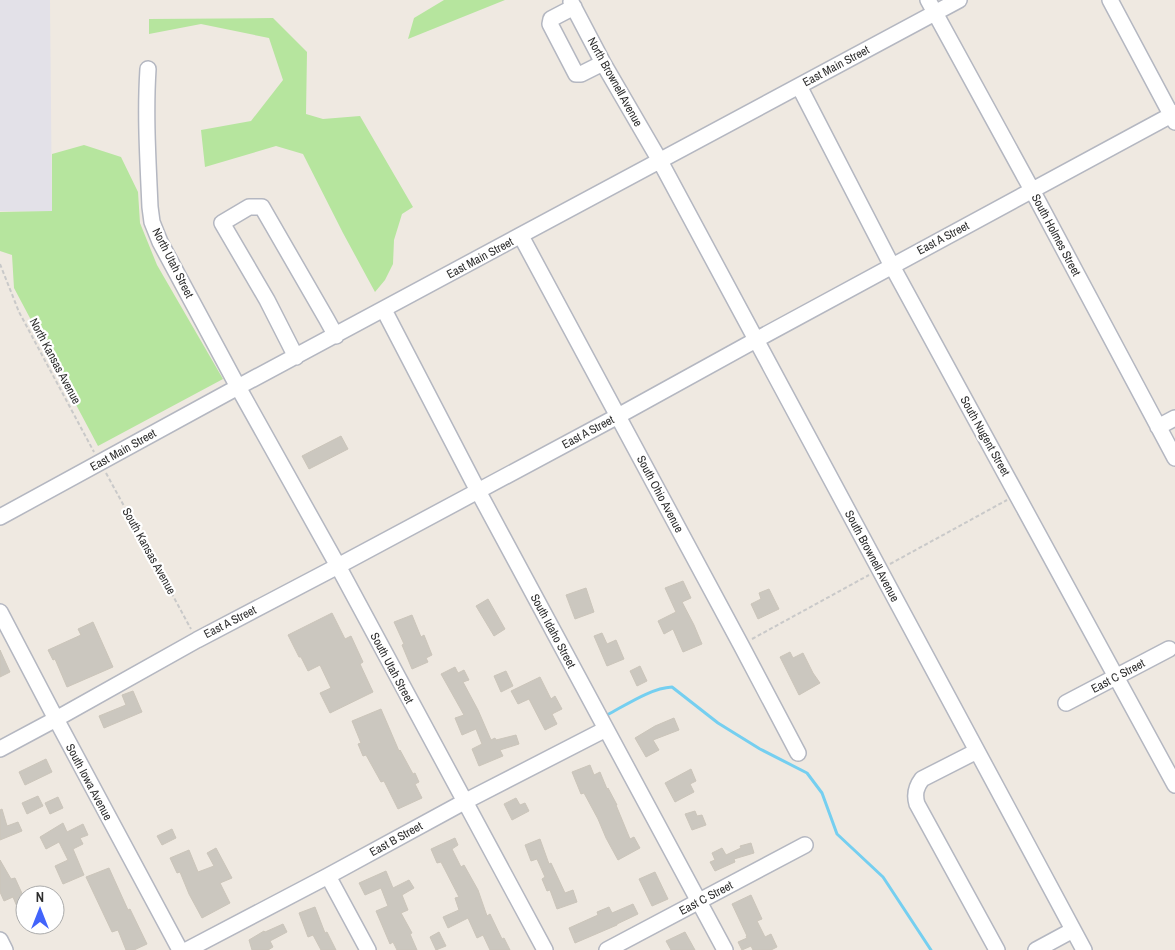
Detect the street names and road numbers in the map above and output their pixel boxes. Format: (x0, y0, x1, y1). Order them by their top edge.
street label: North Brownell Avenue (584, 34, 646, 130)
street label: East Main Street (800, 42, 872, 90)
street label: South Holmes Street (1028, 191, 1084, 279)
street label: East A Street (914, 217, 972, 258)
street label: North Utah Street (148, 225, 198, 301)
street label: East Main Street (444, 234, 516, 282)
street label: North Kansas Avenue (26, 315, 84, 407)
street label: South Nugent Street (956, 393, 1014, 479)
street label: East A Street (559, 411, 617, 452)
street label: East Main Street (87, 425, 159, 475)
street label: South Ohio Avenue (633, 453, 687, 535)
street label: South Kansas Avenue (119, 505, 179, 597)
street label: South Brownell Avenue (841, 507, 903, 605)
street label: South Idaho Street (527, 591, 579, 671)
street label: East A Street (201, 602, 259, 642)
street label: South Utah Street (367, 630, 418, 707)
street label: East C Street (1088, 655, 1148, 697)
street label: South Iowa Avenue (62, 741, 116, 823)
street label: East B Street (367, 818, 425, 860)
street label: East C Street (676, 877, 736, 919)

